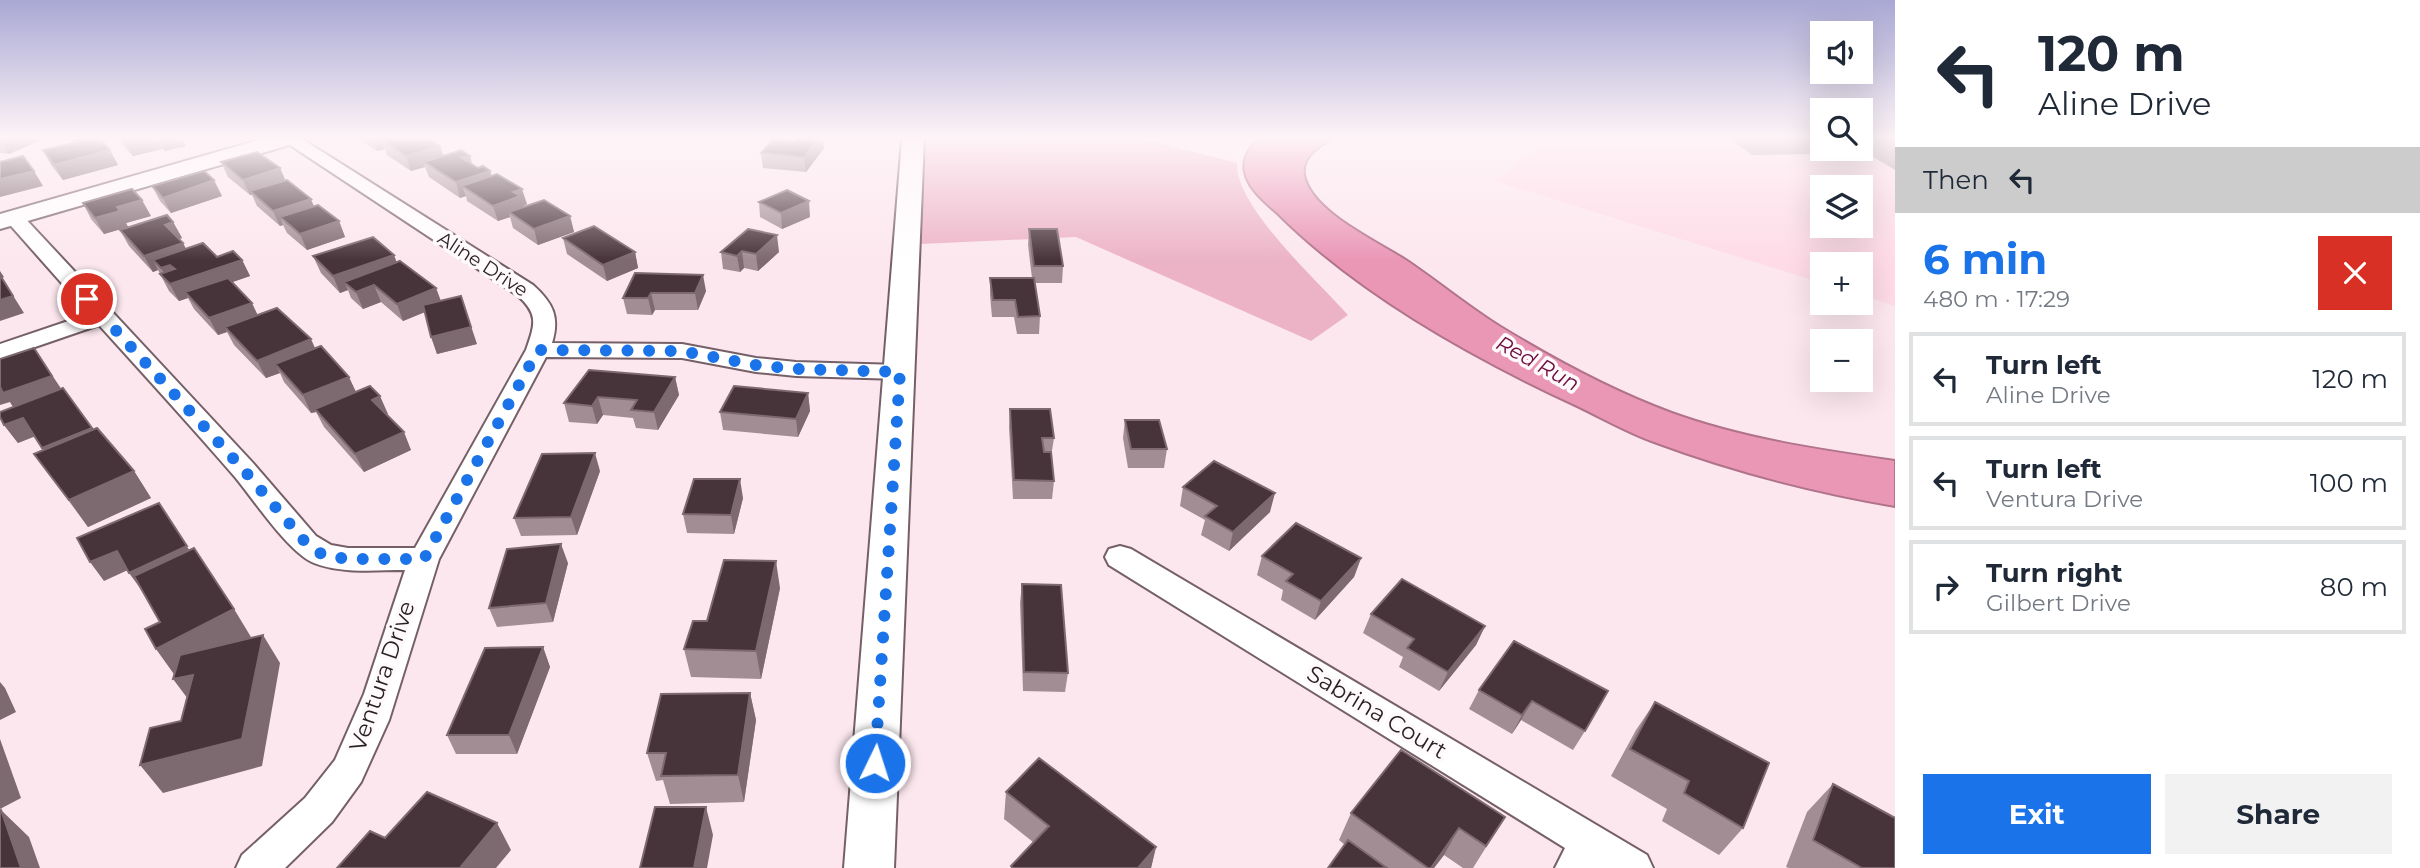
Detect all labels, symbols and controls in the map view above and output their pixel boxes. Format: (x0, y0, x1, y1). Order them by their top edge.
map controls (1810, 21, 1873, 392)
button: sound (1810, 21, 1873, 84)
text: 120 m (2038, 24, 2185, 83)
icon: left (1923, 28, 2014, 119)
text: Aline Drive (2038, 84, 2211, 123)
button: search (1810, 98, 1873, 161)
icon: left (2003, 161, 2041, 199)
text: Then (1923, 164, 1989, 196)
button: layers (1810, 175, 1873, 238)
street label: Aline Drive (434, 226, 532, 302)
text: 6 min (1923, 233, 2047, 285)
button: close (2318, 236, 2392, 310)
button: + (1810, 252, 1873, 315)
pin (57, 269, 117, 329)
icon: arrive (68, 280, 106, 318)
text: 480 m · 17:29 (1923, 285, 2070, 313)
button: − (1810, 329, 1873, 392)
water label: Red Run (1492, 330, 1584, 396)
text: Turn left (1986, 349, 2102, 381)
icon: left (1927, 360, 1965, 398)
text: 120 m (2312, 363, 2388, 395)
text: Aline Drive (1986, 381, 2111, 409)
text: Turn left (1986, 453, 2102, 485)
icon: left (1927, 464, 1965, 502)
text: 100 m (2310, 467, 2388, 499)
text: Ventura Drive (1986, 485, 2143, 513)
text: Turn right (1986, 557, 2122, 589)
icon: right (1927, 568, 1965, 606)
text: 80 m (2320, 571, 2388, 603)
text: Gilbert Drive (1986, 589, 2131, 617)
street label: Ventura Drive (343, 597, 421, 755)
street label: Sabrina Court (1302, 659, 1452, 765)
position arrow (838, 726, 912, 800)
button: Exit (1923, 774, 2151, 854)
button: Share (2165, 774, 2392, 854)

